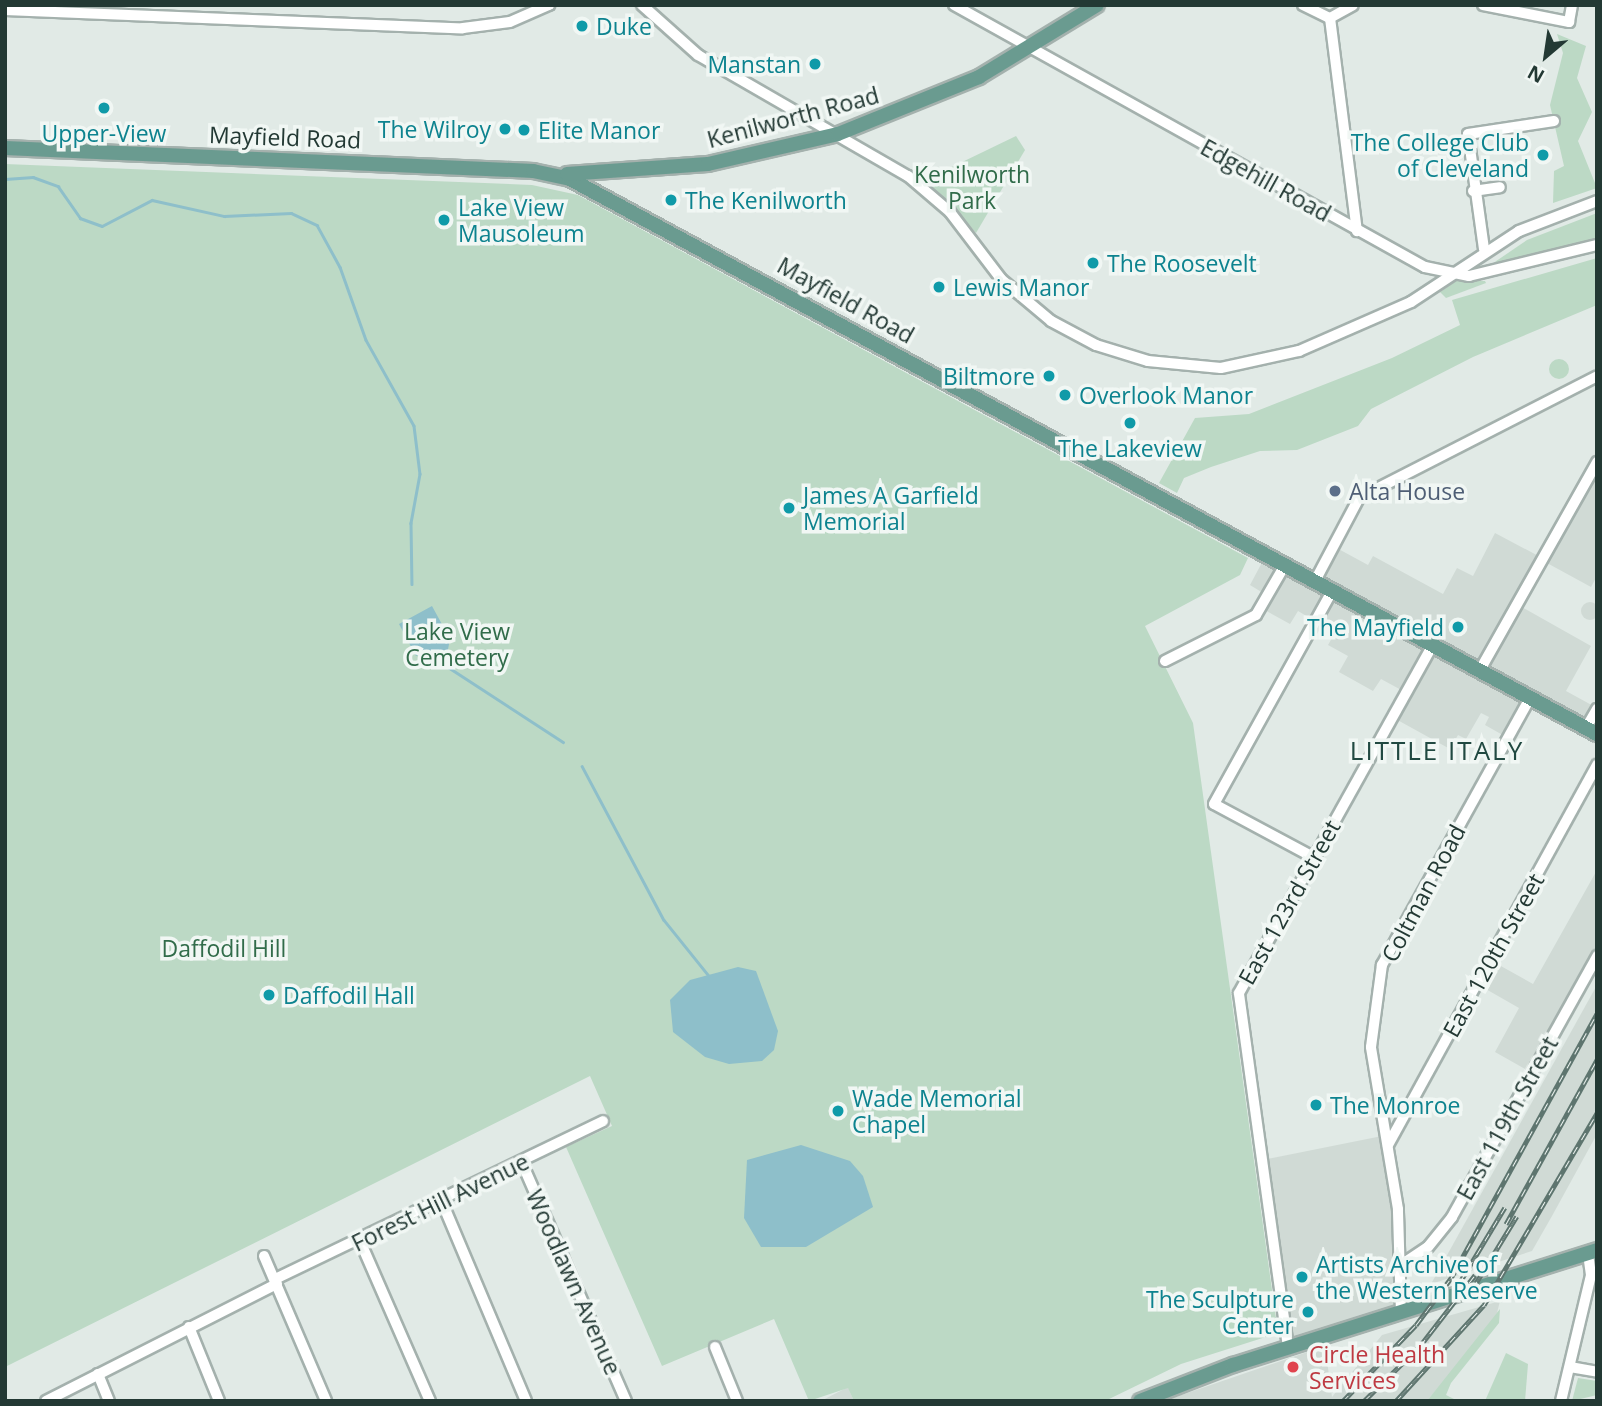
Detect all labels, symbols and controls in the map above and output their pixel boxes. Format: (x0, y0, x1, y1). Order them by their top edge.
place label: Duke (596, 12, 652, 40)
marker: Duke (574, 18, 590, 34)
north arrow (1511, 21, 1581, 91)
place label: Manstan (707, 50, 801, 78)
marker: Manstan (807, 56, 823, 72)
text: N (1523, 59, 1549, 89)
street label: Kenilworth Road (704, 81, 882, 153)
marker: Upper-View (96, 100, 112, 116)
place label: The Wilroy (378, 115, 491, 143)
place label: Elite Manor (538, 116, 660, 144)
place label: Upper-View (42, 119, 166, 147)
street label: Mayfield Road (208, 121, 362, 153)
marker: The Wilroy (497, 121, 513, 137)
marker: Elite Manor (516, 122, 532, 138)
place label: The College Club of Cleveland (1351, 128, 1529, 182)
street label: Edgehill Road (1196, 133, 1336, 227)
marker: The College Club of Cleveland (1535, 147, 1551, 163)
park label: Kenilworth Park (914, 160, 1030, 214)
place label: The Kenilworth (685, 186, 847, 214)
marker: The Kenilworth (663, 192, 679, 208)
place label: Lake View Mausoleum (458, 193, 584, 247)
marker: Lake View Mausoleum (436, 212, 452, 228)
place label: The Roosevelt (1107, 249, 1257, 277)
street label: Mayfield Road (773, 251, 919, 349)
marker: The Roosevelt (1085, 255, 1101, 271)
place label: Lewis Manor (953, 273, 1089, 301)
marker: Lewis Manor (931, 279, 947, 295)
place label: Biltmore (943, 362, 1035, 390)
marker: Biltmore (1041, 368, 1057, 384)
place label: Overlook Manor (1079, 381, 1253, 409)
marker: Overlook Manor (1057, 387, 1073, 403)
marker: The Lakeview (1122, 415, 1138, 431)
place label: The Lakeview (1058, 434, 1202, 462)
place label: Alta House (1349, 477, 1465, 505)
place label: James A Garfield Memorial (803, 481, 979, 535)
marker: Alta House (1327, 483, 1343, 499)
marker: James A Garfield Memorial (781, 500, 797, 516)
place label: The Mayfield (1307, 613, 1444, 641)
park label: Lake View Cemetery (404, 617, 510, 671)
marker: The Mayfield (1450, 619, 1466, 635)
district label: LITTLE ITALY (1351, 735, 1523, 767)
street label: East 123rd Street (1232, 815, 1346, 989)
street label: Coltman Road (1375, 820, 1471, 966)
street label: East 120th Street (1437, 868, 1549, 1042)
park label: Daffodil Hill (162, 934, 286, 962)
place label: Daffodil Hall (283, 981, 415, 1009)
marker: Daffodil Hall (261, 987, 277, 1003)
street label: East 119th Street (1451, 1031, 1563, 1205)
place label: Wade Memorial Chapel (852, 1084, 1022, 1138)
place label: The Monroe (1330, 1091, 1460, 1119)
marker: The Monroe (1308, 1097, 1324, 1113)
marker: Wade Memorial Chapel (830, 1103, 846, 1119)
street label: Forest Hill Avenue (347, 1147, 533, 1257)
street label: Woodlawn Avenue (521, 1185, 627, 1379)
place label: Artists Archive of the Western Reserve (1316, 1250, 1538, 1304)
marker: Artists Archive of the Western Reserve (1294, 1269, 1310, 1285)
place label: The Sculpture Center (1146, 1285, 1294, 1339)
marker: The Sculpture Center (1300, 1304, 1316, 1320)
place label: Circle Health Services (1309, 1340, 1445, 1394)
marker: Circle Health Services (1283, 1357, 1303, 1377)

